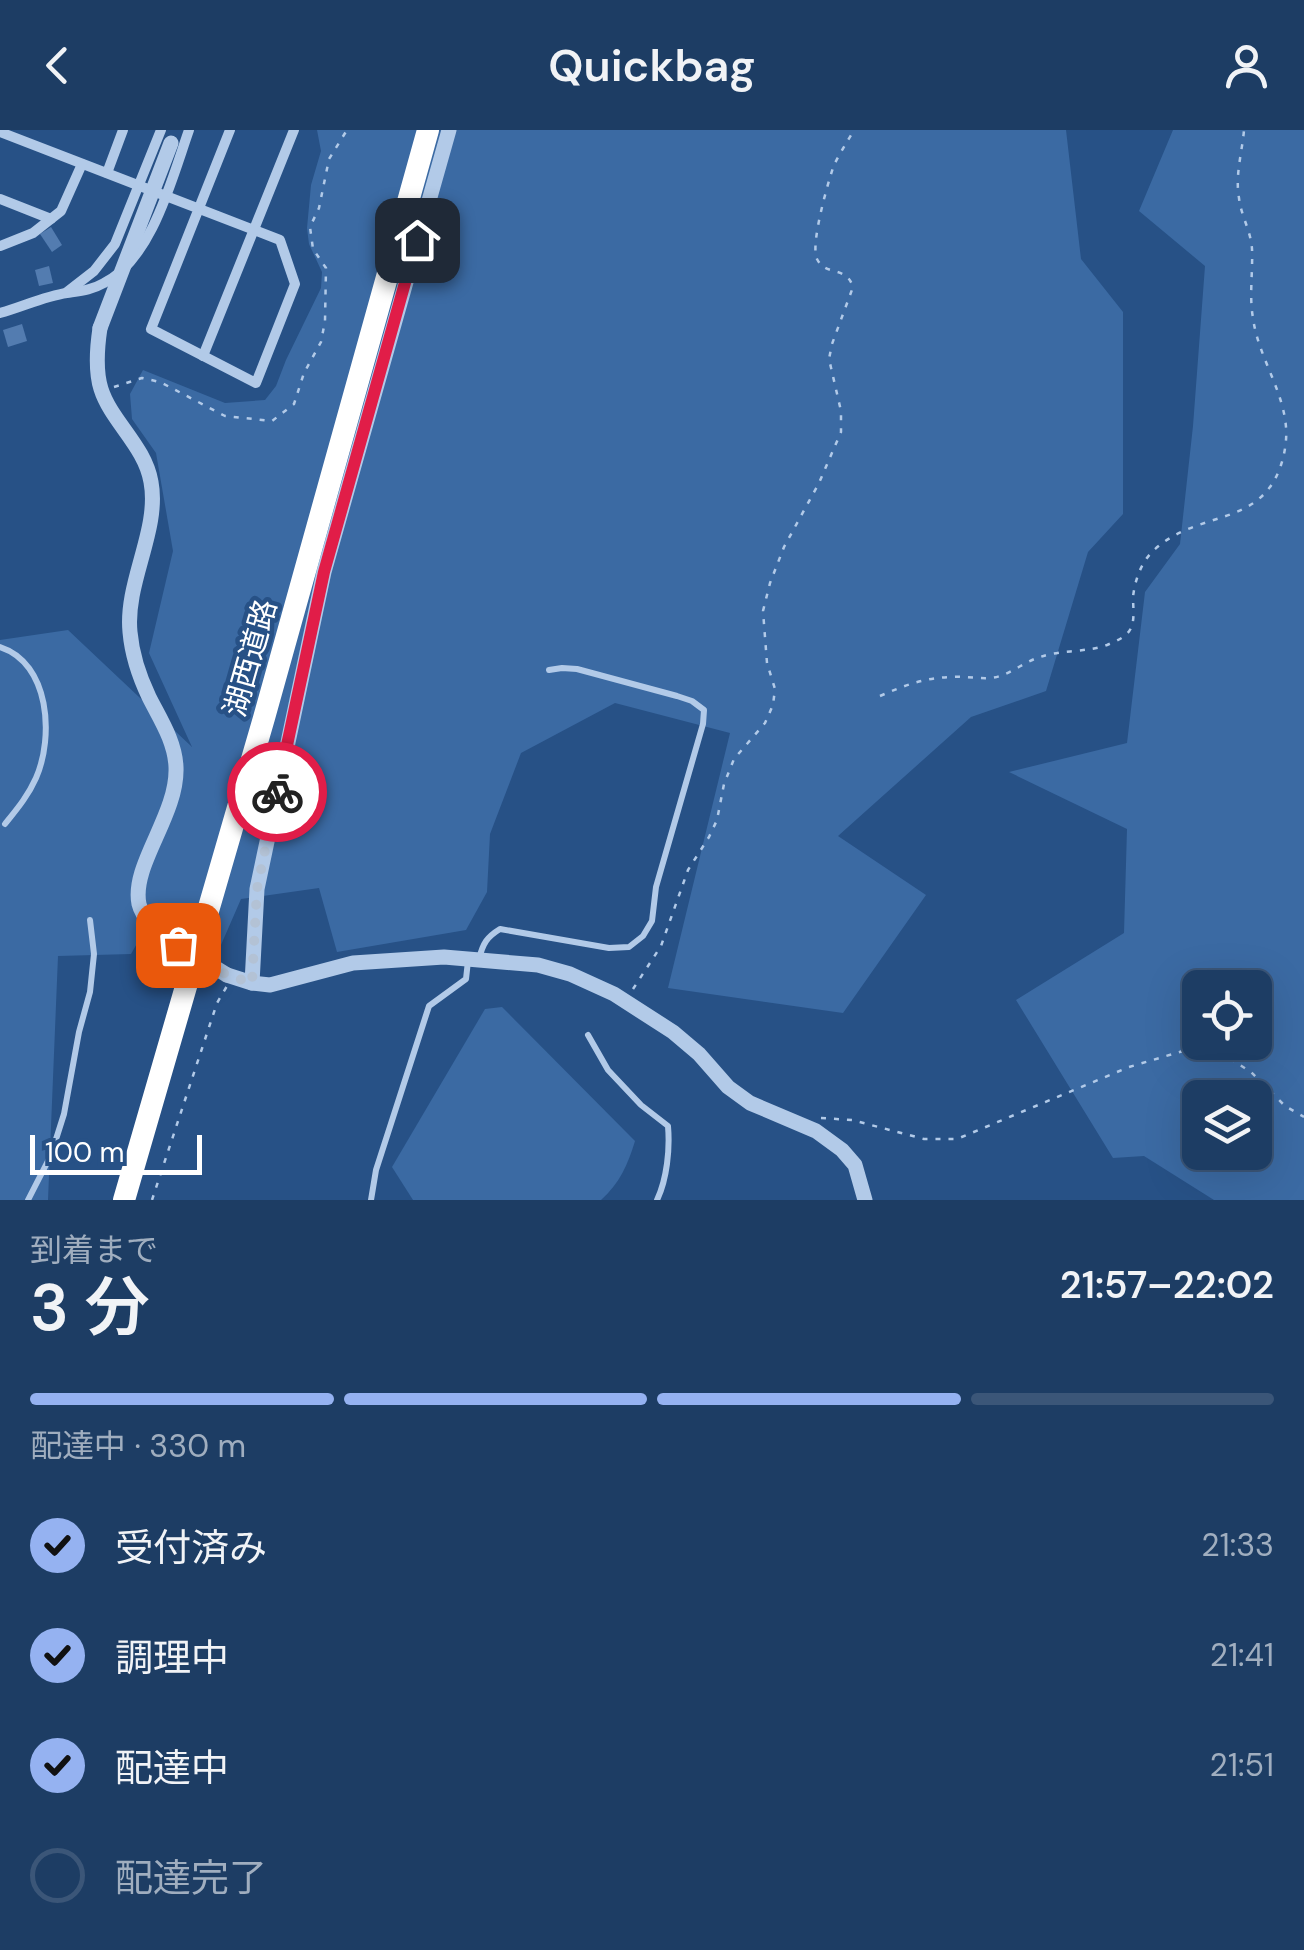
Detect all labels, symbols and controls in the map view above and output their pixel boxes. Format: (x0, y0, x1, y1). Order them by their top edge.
text: Quickbag (548, 36, 756, 95)
icon: back (30, 38, 85, 93)
icon: person (1219, 38, 1274, 93)
pin (375, 198, 460, 283)
icon: home (390, 213, 445, 268)
street label: 湖西道路 (215, 595, 285, 721)
courier (227, 742, 327, 842)
icon: bike (250, 765, 305, 820)
pin (136, 903, 221, 988)
icon: bag (151, 918, 206, 973)
map controls (1182, 970, 1272, 1170)
button: locate (1182, 970, 1272, 1060)
button: layers (1182, 1080, 1272, 1170)
scale bar (30, 1130, 202, 1174)
text: 100 m (45, 1134, 124, 1171)
text: 到着まで (30, 1229, 158, 1271)
text: 21:57–22:02 (1060, 1260, 1274, 1310)
text: 3 分 (30, 1266, 150, 1350)
text: 配達中 · 330 m (30, 1425, 246, 1467)
icon: check (30, 1518, 85, 1573)
text: 受付済み (115, 1523, 267, 1573)
text: 21:33 (1201, 1524, 1274, 1566)
icon: check (30, 1628, 85, 1683)
text: 調理中 (115, 1633, 229, 1683)
text: 21:41 (1210, 1634, 1274, 1676)
icon: check (30, 1738, 85, 1793)
text: 配達中 (115, 1743, 229, 1793)
text: 21:51 (1210, 1744, 1274, 1786)
text: 配達完了 (115, 1853, 267, 1903)

